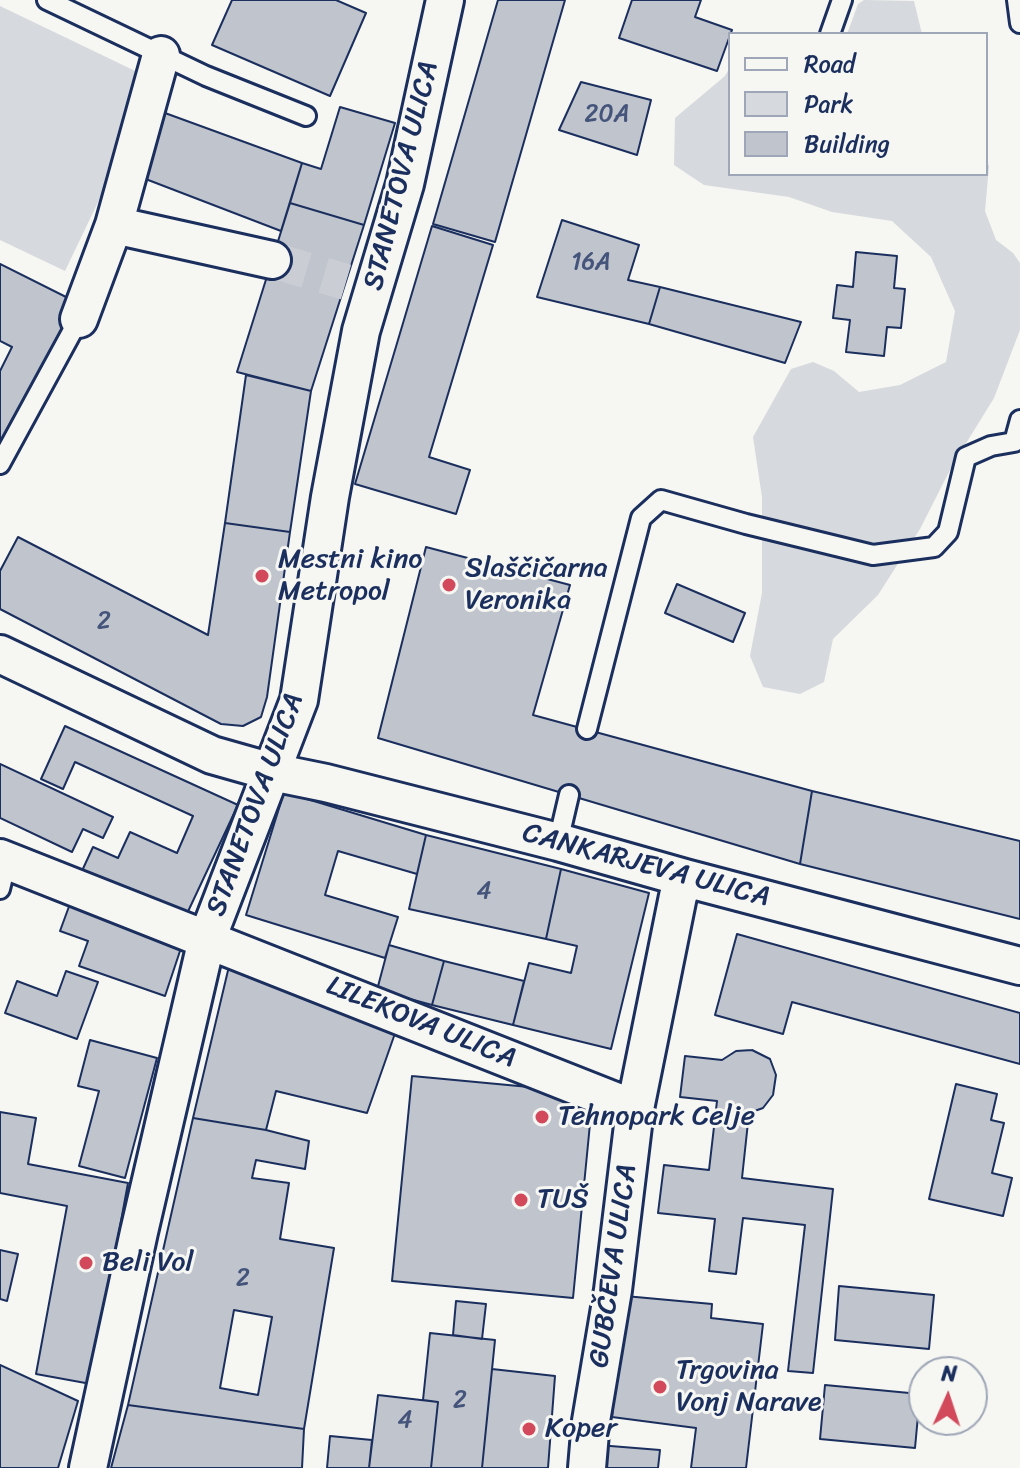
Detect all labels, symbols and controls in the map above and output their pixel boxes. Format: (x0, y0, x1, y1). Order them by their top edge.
legend (728, 32, 988, 176)
text: Road (804, 43, 855, 85)
street label: STANETOVA ULICA (357, 58, 447, 294)
text: Park (804, 83, 853, 125)
house number: 20A (585, 101, 629, 129)
text: Building (804, 123, 890, 165)
house number: 16A (571, 249, 611, 277)
place label: Mestni kino Metropol (278, 543, 422, 609)
place label: Slaščičarna Veronika (465, 552, 608, 618)
marker: Mestni kino Metropol (253, 567, 271, 585)
marker: Slaščičarna Veronika (440, 576, 458, 594)
house number: 2 (97, 608, 111, 636)
street label: STANETOVA ULICA (200, 689, 312, 921)
street label: CANKARJEVA ULICA (519, 817, 773, 915)
house number: 4 (477, 878, 491, 906)
street label: LILEKOVA ULICA (321, 970, 521, 1076)
place label: Tehnopark Celje (558, 1100, 755, 1134)
marker: Tehnopark Celje (533, 1108, 551, 1126)
street label: GUBČEVA ULICA (583, 1162, 645, 1370)
place label: TUŠ (537, 1183, 589, 1217)
marker: TUŠ (512, 1191, 530, 1209)
place label: Beli Vol (102, 1246, 194, 1280)
marker: Beli Vol (77, 1254, 95, 1272)
house number: 2 (236, 1265, 250, 1293)
place label: Trgovina Vonj Narave (676, 1354, 821, 1420)
text: N (941, 1354, 958, 1393)
north arrow (908, 1356, 988, 1436)
marker: Trgovina Vonj Narave (651, 1378, 669, 1396)
house number: 2 (453, 1387, 467, 1415)
house number: 4 (398, 1407, 412, 1435)
place label: Koper (545, 1412, 617, 1446)
marker: Koper (520, 1420, 538, 1438)

